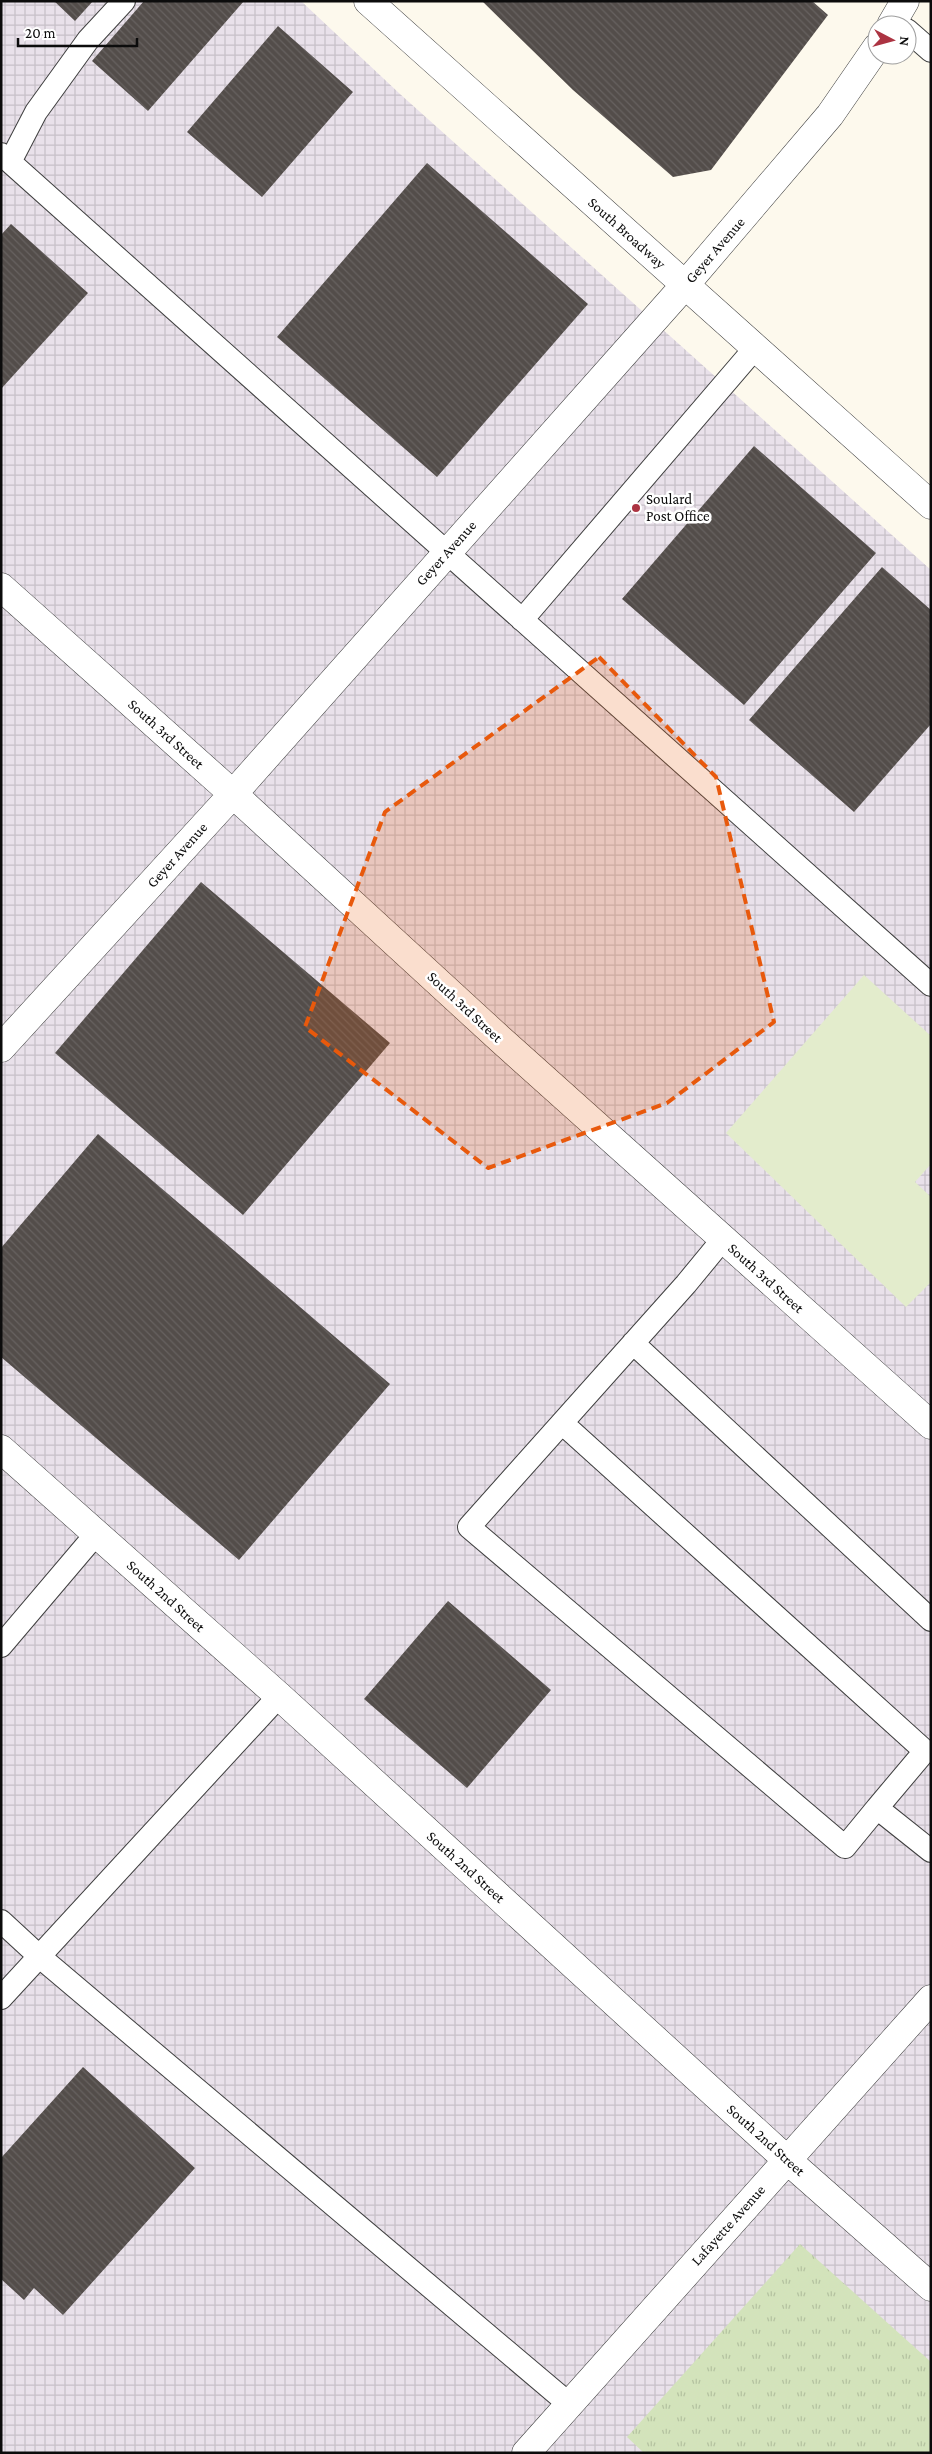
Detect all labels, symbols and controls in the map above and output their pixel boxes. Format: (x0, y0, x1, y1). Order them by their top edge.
scale bar (18, 15, 136, 47)
north arrow (867, 15, 917, 65)
text: 20 m (25, 25, 56, 41)
text: N (896, 36, 913, 47)
street label: South Broadway (584, 194, 669, 273)
street label: Geyer Avenue (682, 214, 749, 287)
place label: Soulard Post Office (646, 491, 710, 524)
marker: Soulard Post Office (630, 502, 642, 514)
street label: Geyer Avenue (413, 517, 480, 589)
street label: South 3rd Street (125, 696, 208, 773)
street label: Geyer Avenue (144, 819, 211, 891)
street label: South 3rd Street (424, 968, 506, 1046)
street label: South 3rd Street (725, 1240, 808, 1317)
street label: South 2nd Street (124, 1557, 209, 1636)
street label: South 2nd Street (424, 1828, 509, 1907)
street label: South 2nd Street (724, 2101, 809, 2180)
street label: Lafayette Avenue (688, 2181, 769, 2269)

